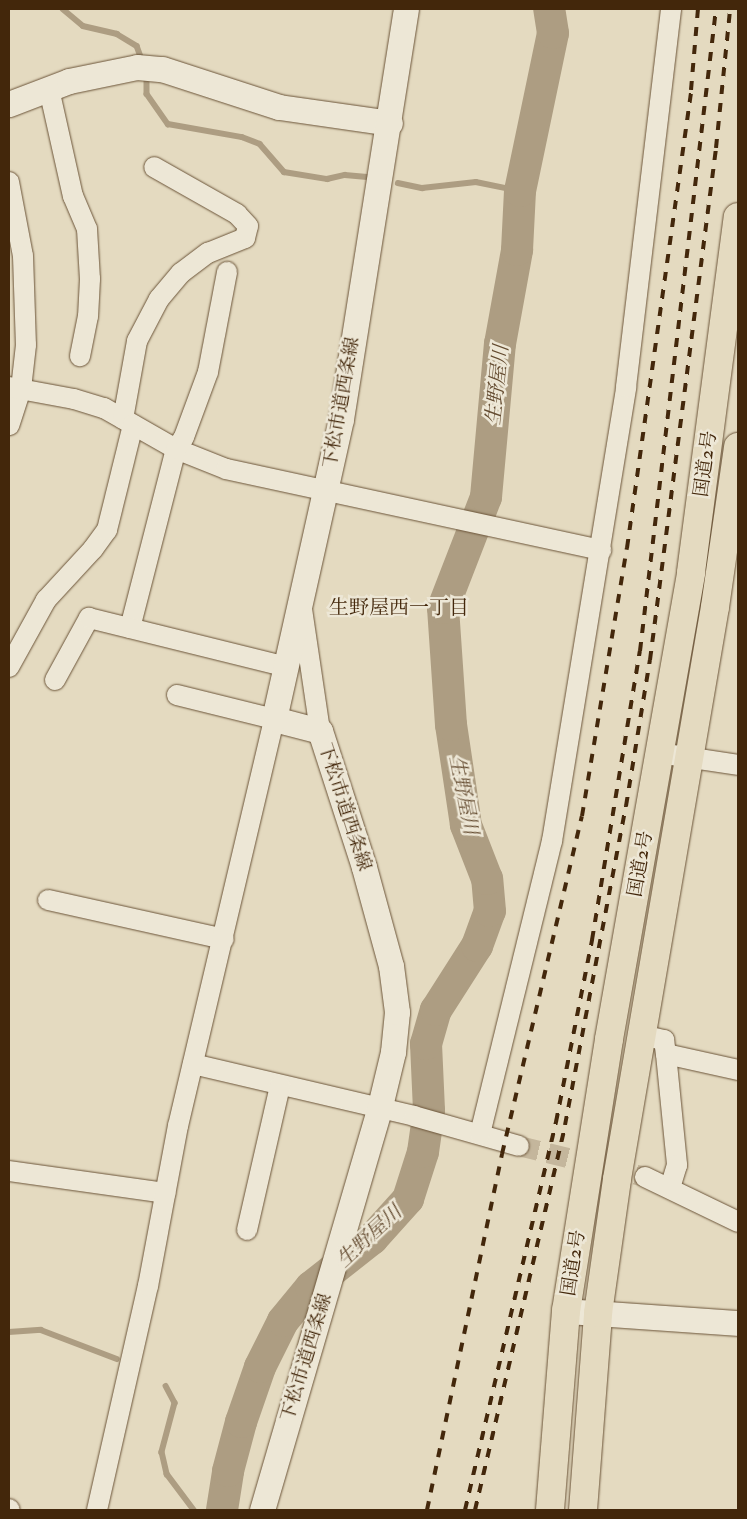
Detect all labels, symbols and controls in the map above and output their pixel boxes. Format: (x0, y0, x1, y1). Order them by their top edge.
street label: 下松市道西条線 (319, 336, 365, 470)
water label: 生野屋川 (481, 344, 513, 426)
street label: 国道2号 (690, 429, 722, 499)
district label: 生野屋西一丁目 (329, 595, 469, 619)
street label: 下松市道西条線 (313, 740, 375, 874)
water label: 生野屋川 (445, 753, 483, 837)
street label: 国道2号 (624, 829, 658, 899)
water label: 生野屋川 (332, 1200, 406, 1272)
street label: 国道2号 (558, 1228, 590, 1298)
street label: 下松市道西条線 (277, 1291, 337, 1425)

